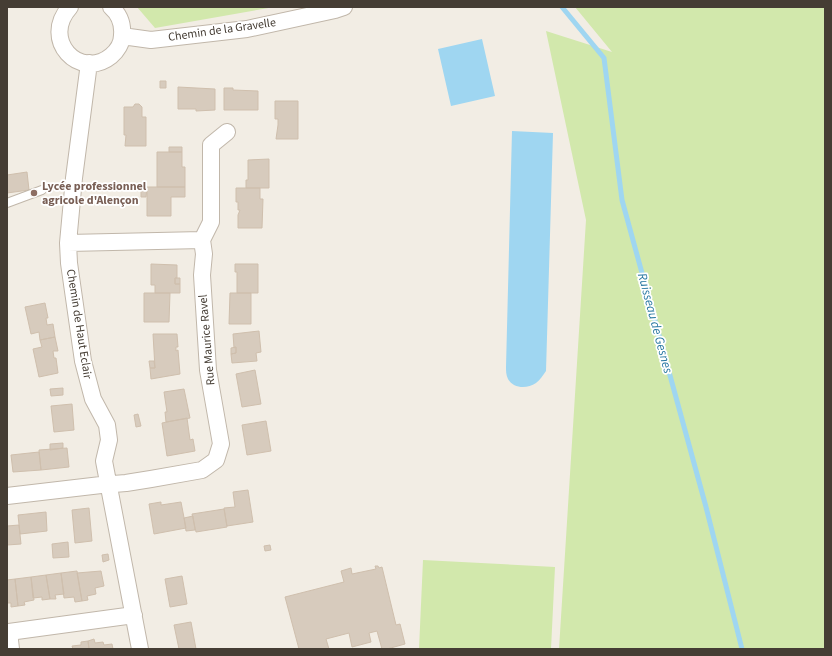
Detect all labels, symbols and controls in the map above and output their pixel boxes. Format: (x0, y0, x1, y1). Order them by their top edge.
street label: Chemin de la Gravelle (167, 14, 277, 46)
place label: Lycée professionnel agricole d'Alençon (42, 178, 147, 209)
marker: Lycée professionnel agricole d'Alençon (29, 188, 39, 198)
street label: Chemin de Haut Eclair (62, 268, 96, 381)
water label: Ruisseau de Gesnes (633, 271, 677, 375)
street label: Rue Maurice Ravel (195, 294, 219, 386)

